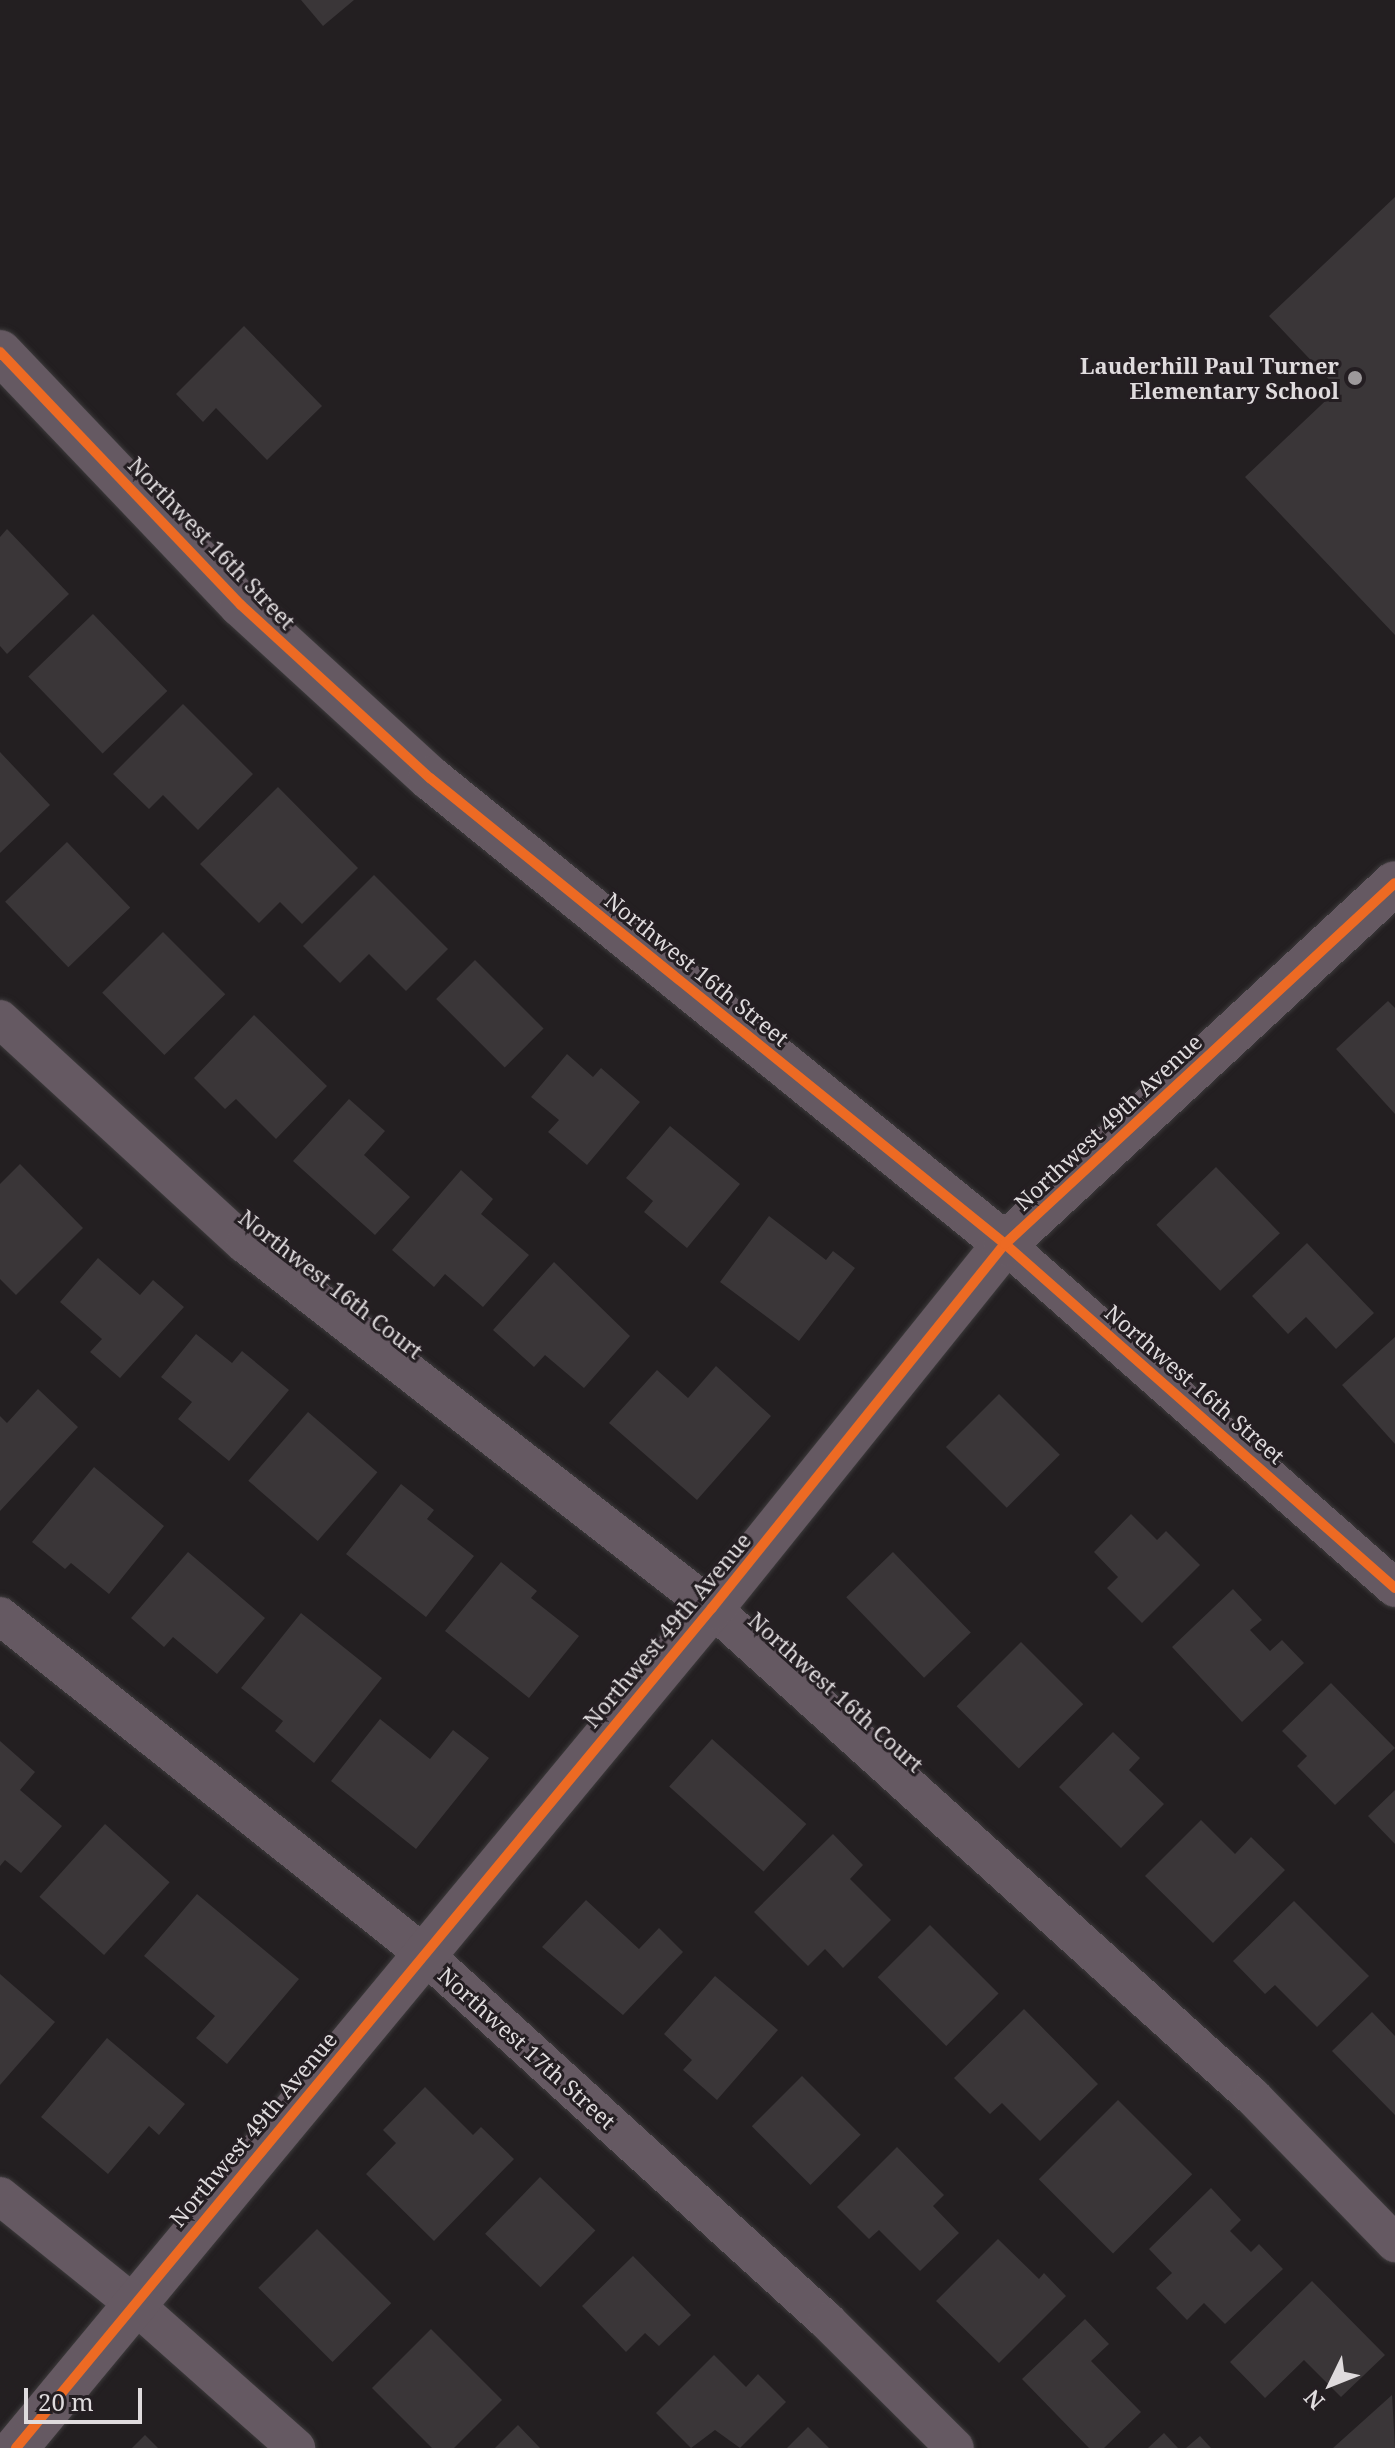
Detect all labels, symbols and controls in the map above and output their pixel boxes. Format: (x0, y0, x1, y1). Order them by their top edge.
place label: Lauderhill Paul Turner Elementary School (1080, 352, 1339, 404)
marker: Lauderhill Paul Turner Elementary School (1346, 369, 1364, 387)
street label: Northwest 16th Street (123, 451, 301, 635)
street label: Northwest 16th Street (600, 887, 794, 1051)
street label: Northwest 49th Avenue (1009, 1028, 1207, 1216)
street label: Northwest 16th Court (234, 1204, 428, 1364)
street label: Northwest 16th Street (1100, 1299, 1290, 1469)
street label: Northwest 49th Avenue (578, 1527, 756, 1733)
street label: Northwest 16th Court (743, 1607, 929, 1777)
street label: Northwest 17th Street (433, 1962, 621, 2134)
street label: Northwest 49th Avenue (164, 2026, 342, 2232)
north arrow (1291, 2344, 1371, 2424)
scale bar (28, 2372, 146, 2422)
text: N (1297, 2384, 1330, 2417)
text: 20 m (38, 2385, 94, 2418)

